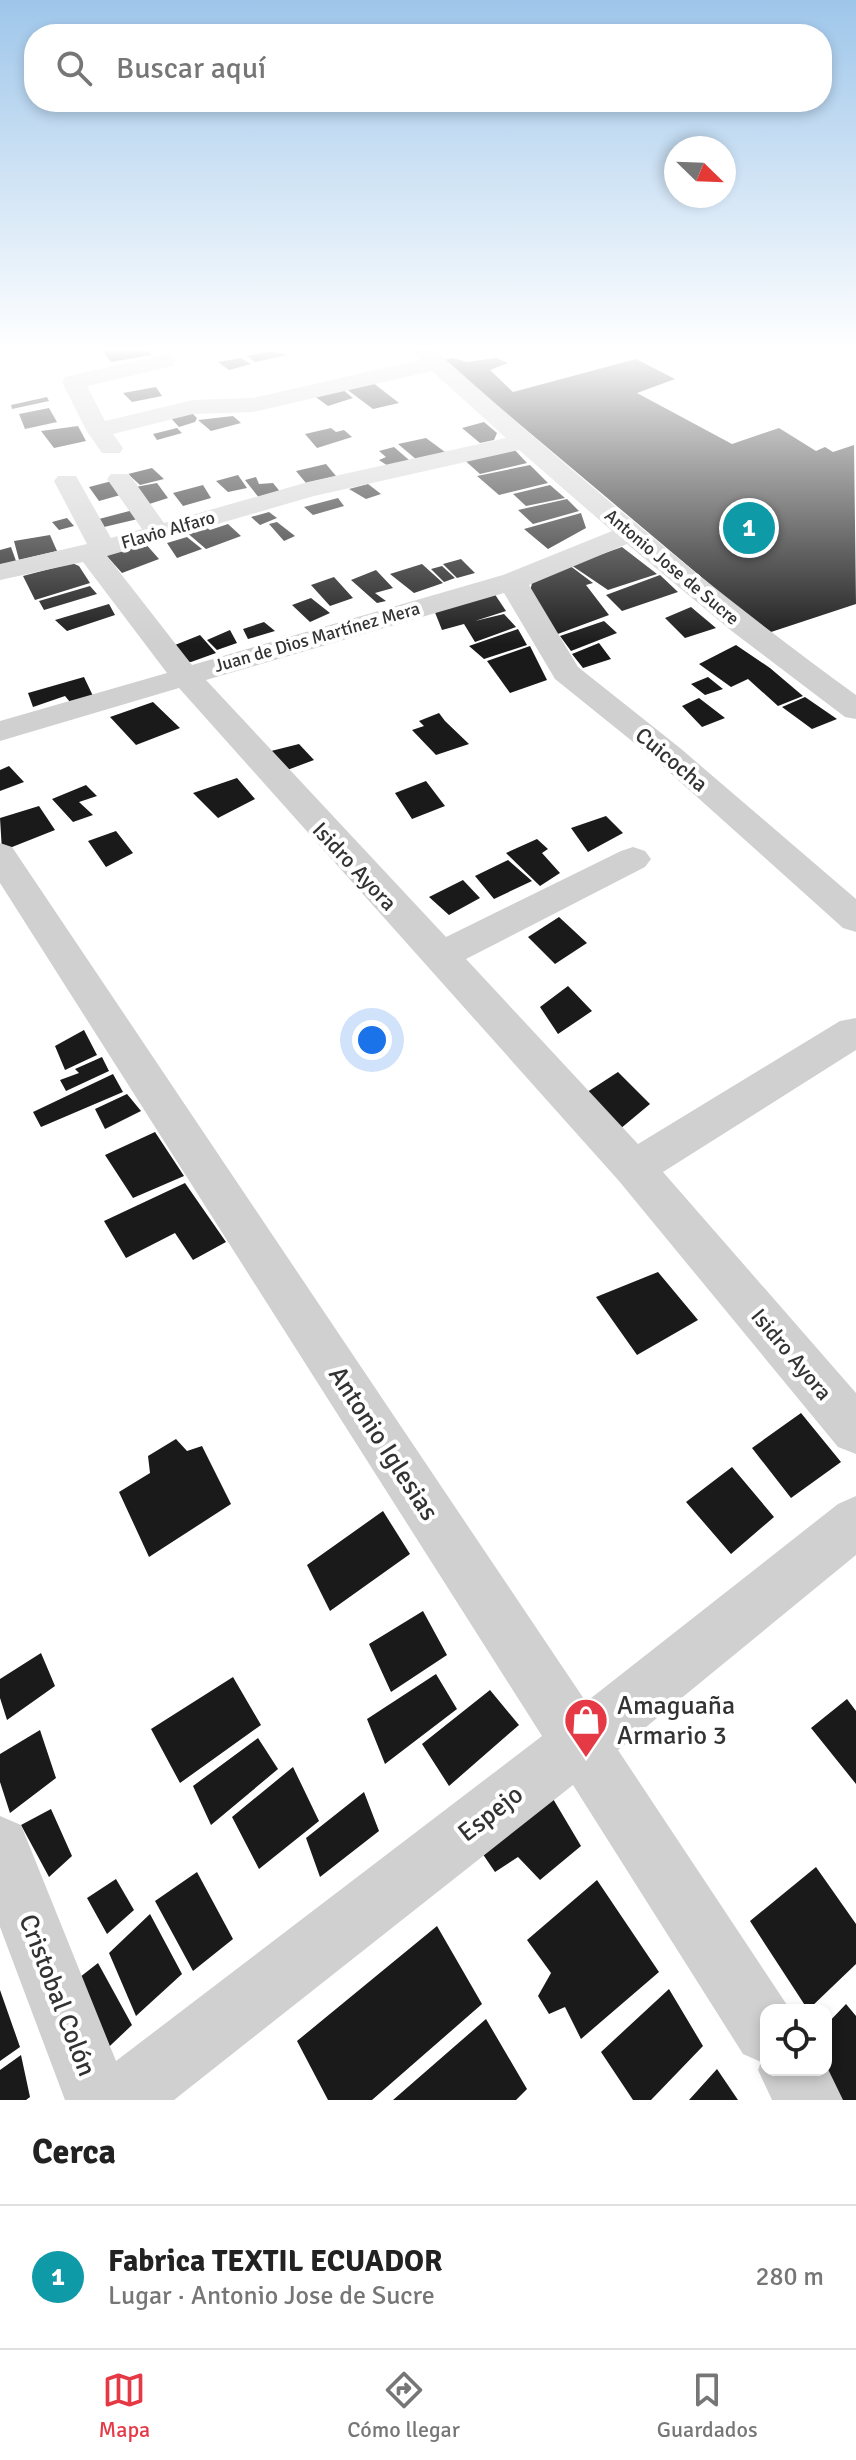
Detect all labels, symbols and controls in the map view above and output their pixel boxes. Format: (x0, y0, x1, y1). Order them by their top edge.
search box (24, 24, 832, 112)
icon: search (52, 46, 96, 90)
text: Buscar aquí (116, 50, 266, 87)
north arrow (664, 136, 736, 208)
pin: 1 (723, 498, 775, 558)
street label: Antonio Jose de Sucre (600, 504, 744, 630)
street label: Flavio Alfaro (119, 506, 217, 554)
street label: Juan de Dios Martínez Mera (212, 597, 422, 677)
street label: Cuicocha (630, 721, 713, 797)
street label: Isidro Ayora (307, 816, 402, 916)
your location (352, 1020, 392, 1060)
street label: Isidro Ayora (745, 1303, 838, 1406)
street label: Antonio Iglesias (321, 1360, 445, 1527)
place label: Amaguaña Armario 3 (617, 1690, 735, 1752)
shop icon: Amaguaña Armario 3 (562, 1696, 610, 1759)
street label: Espejo (452, 1779, 529, 1849)
street label: Cristobal Colón (12, 1910, 103, 2081)
map controls (760, 2004, 832, 2076)
button: locate (760, 2004, 832, 2076)
text: Cerca (32, 2131, 116, 2173)
text: Fabrica TEXTIL ECUADOR (108, 2243, 442, 2280)
text: 1 (51, 2261, 65, 2293)
text: 280 m (755, 2261, 824, 2293)
text: Lugar · Antonio Jose de Sucre (108, 2280, 435, 2312)
tab: Mapa (98, 2368, 150, 2443)
tab: Cómo llegar (347, 2368, 460, 2443)
tab: Guardados (657, 2368, 758, 2443)

